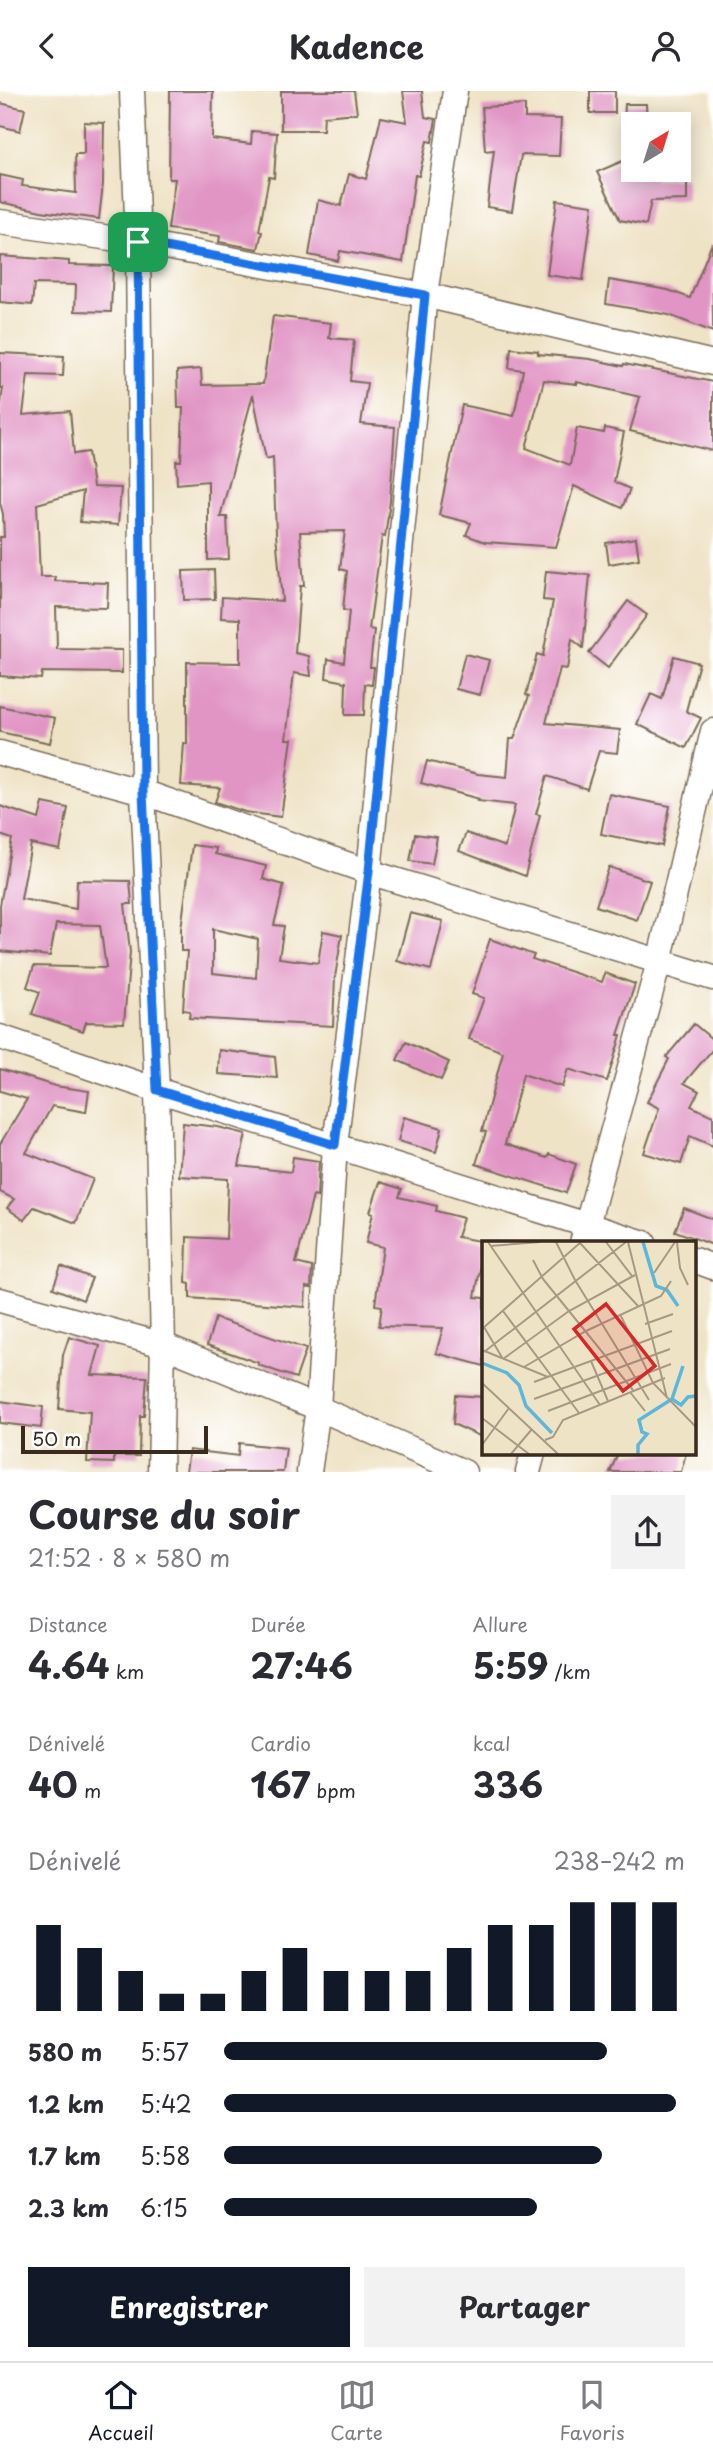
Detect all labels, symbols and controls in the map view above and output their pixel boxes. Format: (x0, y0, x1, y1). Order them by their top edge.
text: Kadence (289, 22, 424, 70)
icon: back (28, 27, 66, 65)
icon: person (647, 27, 685, 65)
north arrow (621, 112, 691, 182)
map controls (621, 112, 691, 182)
pin (108, 212, 168, 272)
icon: arrive (119, 223, 157, 261)
inset map (482, 1241, 696, 1455)
scale bar (21, 1423, 208, 1455)
text: 50 m (32, 1424, 81, 1452)
text: Course du soir (28, 1485, 300, 1542)
button: share (611, 1495, 685, 1569)
text: 21:52 · 8 × 580 m (28, 1540, 230, 1575)
text: Distance (28, 1610, 108, 1638)
text: Durée (250, 1610, 306, 1638)
text: Allure (473, 1610, 528, 1638)
text: 4.64 (28, 1638, 109, 1691)
text: 27:46 (250, 1638, 353, 1691)
text: 5:59 (473, 1638, 548, 1691)
text: km (109, 1657, 144, 1685)
text: /km (548, 1657, 591, 1685)
text: Dénivelé (28, 1729, 105, 1757)
text: Cardio (250, 1729, 311, 1757)
text: kcal (473, 1729, 511, 1757)
text: 40 (28, 1757, 78, 1810)
text: 167 (250, 1757, 310, 1810)
text: 336 (473, 1757, 543, 1810)
text: m (78, 1776, 101, 1804)
text: bpm (310, 1776, 356, 1804)
text: Dénivelé (28, 1843, 121, 1878)
text: 238–242 m (554, 1843, 685, 1878)
text: 580 m (28, 2034, 102, 2069)
text: 5:57 (140, 2034, 189, 2069)
text: 1.2 km (28, 2086, 104, 2121)
text: 5:42 (140, 2086, 192, 2121)
text: 1.7 km (28, 2138, 101, 2173)
text: 5:58 (140, 2138, 191, 2173)
text: 2.3 km (28, 2190, 109, 2225)
text: 6:15 (140, 2190, 188, 2225)
button: Enregistrer (28, 2267, 350, 2347)
button: Partager (364, 2267, 685, 2347)
tab: Accueil (88, 2376, 154, 2446)
tab: Carte (330, 2376, 383, 2446)
tab: Favoris (559, 2376, 625, 2446)

